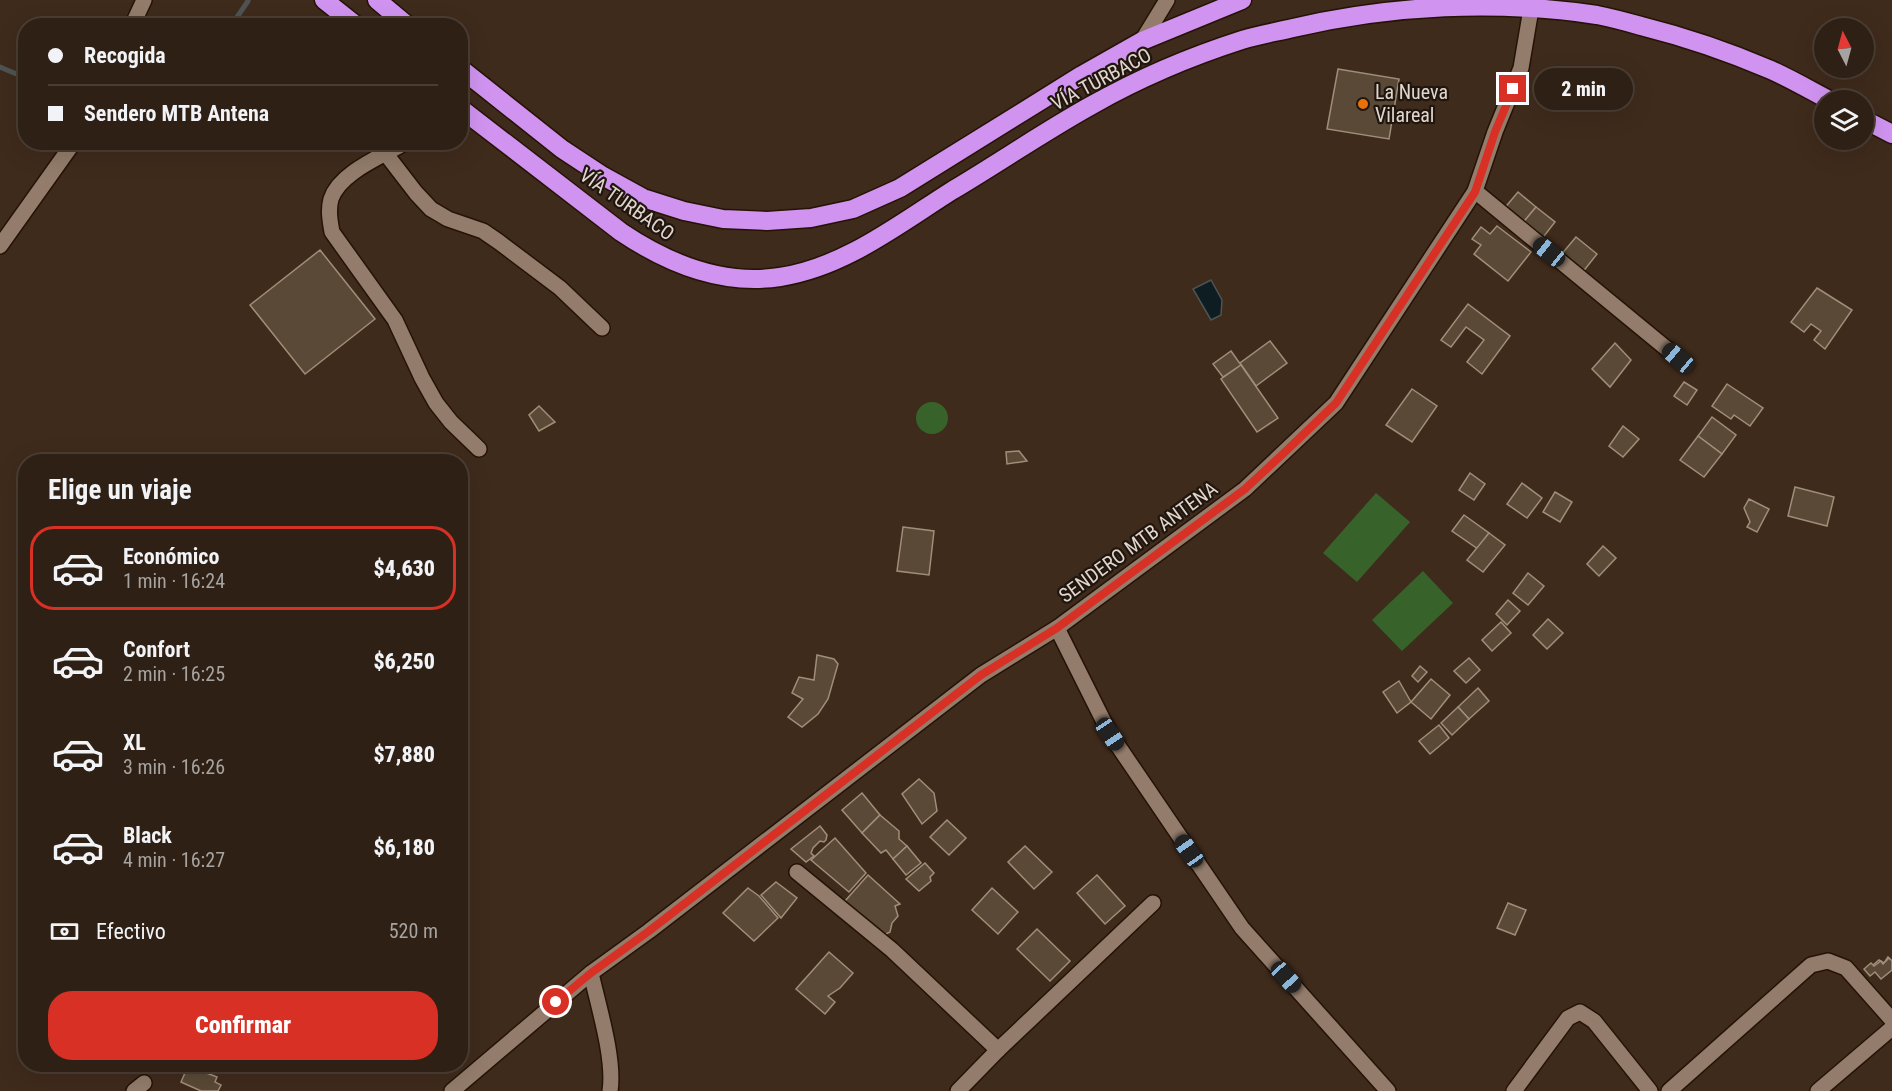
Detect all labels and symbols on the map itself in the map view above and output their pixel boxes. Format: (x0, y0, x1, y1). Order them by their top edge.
north arrow (1814, 18, 1874, 78)
street label: VÍA TURBACO (1047, 43, 1155, 115)
callout: 2 min (1534, 68, 1633, 110)
route end (1499, 75, 1526, 102)
place label: La Nueva Vilareal (1375, 80, 1448, 127)
marker: La Nueva Vilareal (1356, 97, 1370, 111)
street label: VÍA TURBACO (575, 163, 679, 245)
car (1529, 234, 1569, 270)
car (1658, 340, 1698, 376)
street label: SENDERO MTB ANTENA (1054, 476, 1222, 608)
car (1092, 714, 1128, 754)
car (1171, 831, 1207, 871)
car (1267, 958, 1305, 996)
route start (542, 988, 569, 1015)

